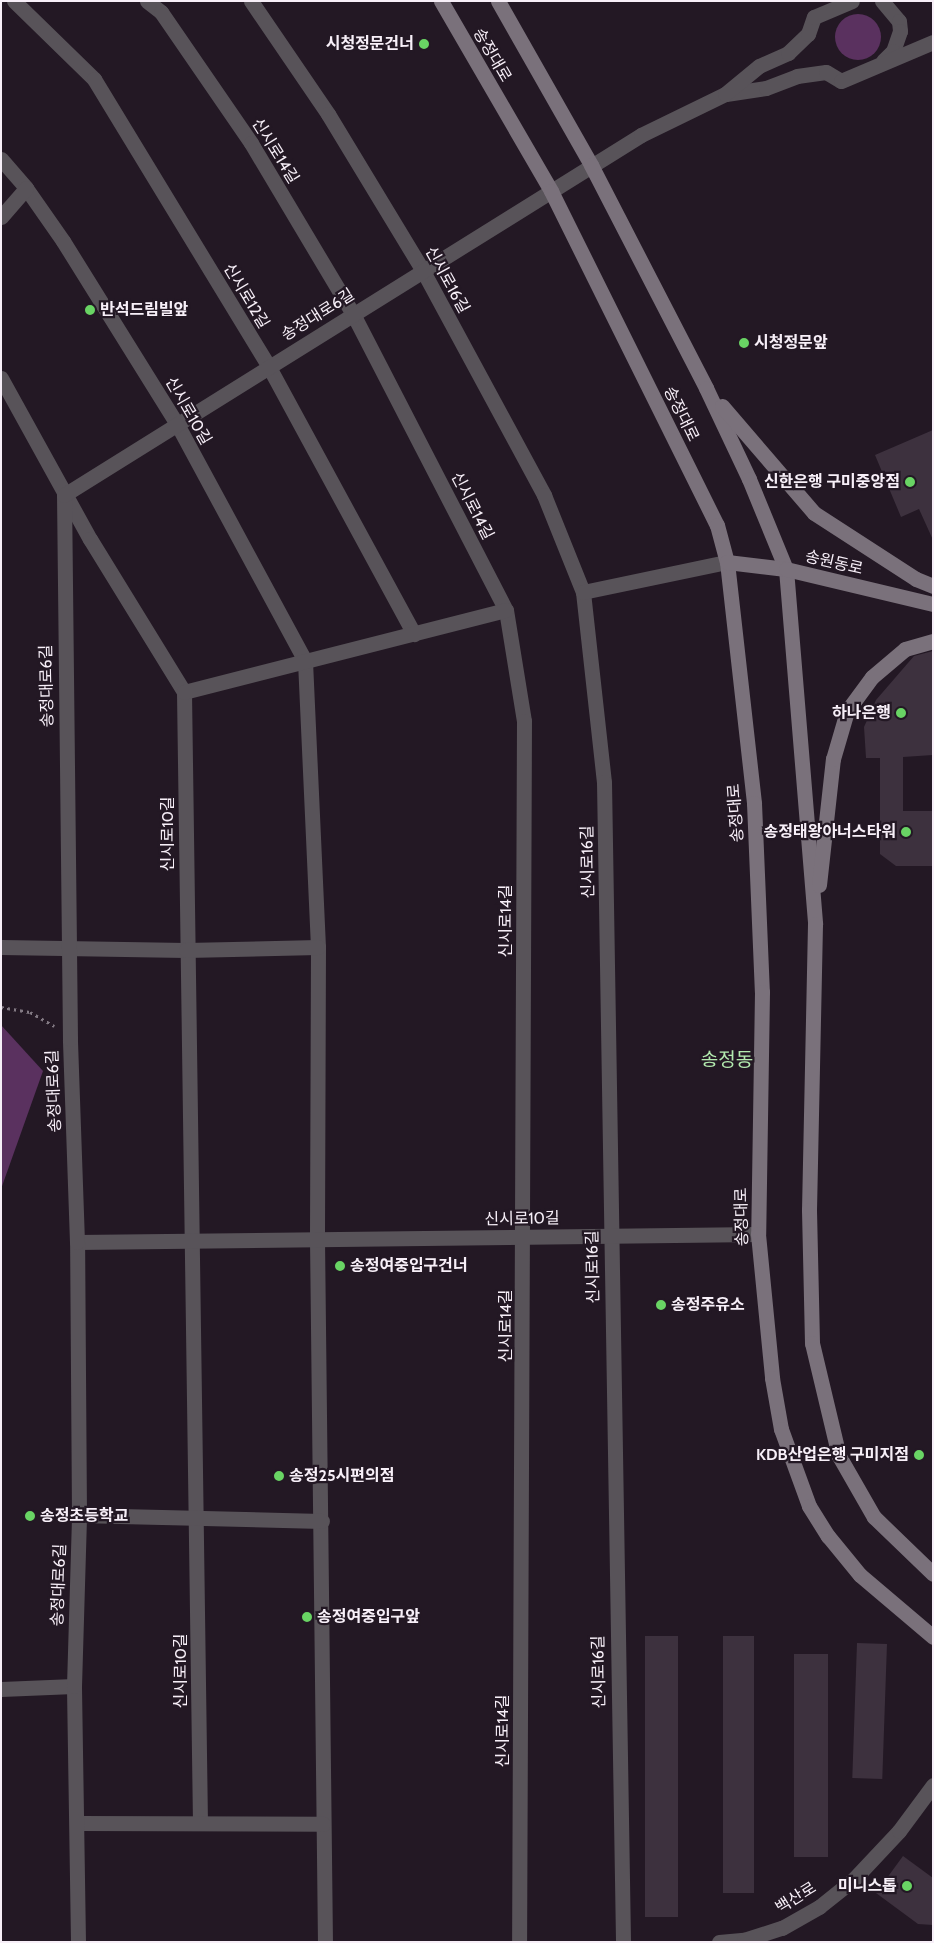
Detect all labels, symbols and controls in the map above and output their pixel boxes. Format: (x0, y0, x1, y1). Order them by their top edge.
street label: 송정대로 (469, 25, 515, 85)
place label: 시청정문건너 (326, 34, 414, 54)
marker: 시청정문건너 (418, 38, 430, 50)
street label: 신시로14길 (247, 115, 303, 187)
street label: 신시로16길 (421, 243, 473, 317)
street label: 신시로12길 (219, 260, 273, 332)
street label: 송정대로6길 (278, 285, 358, 345)
place label: 반석드림빌앞 (100, 300, 188, 320)
marker: 반석드림빌앞 (84, 304, 96, 316)
place label: 시청정문앞 (754, 333, 828, 353)
marker: 시청정문앞 (738, 337, 750, 349)
street label: 신시로10길 (161, 374, 215, 448)
street label: 송정대로 (659, 383, 703, 445)
street label: 신시로14길 (447, 469, 497, 543)
place label: 신한은행 구미중앙점 (764, 472, 900, 492)
marker: 신한은행 구미중앙점 (904, 476, 916, 488)
street label: 송원동로 (803, 547, 865, 579)
street label: 송정대로6길 (37, 644, 57, 728)
place label: 하나은행 (832, 703, 891, 723)
marker: 하나은행 (895, 707, 907, 719)
street label: 송정대로 (724, 783, 748, 843)
street label: 신시로10길 (158, 796, 178, 872)
place label: 송정태왕아너스타워 (764, 822, 896, 842)
street label: 신시로16길 (578, 825, 598, 899)
marker: 송정태왕아너스타워 (900, 826, 912, 838)
street label: 신시로14길 (496, 884, 516, 958)
street label: 송정대로6길 (43, 1049, 65, 1133)
district label: 송정동 (701, 1049, 753, 1071)
street label: 송정대로 (732, 1187, 752, 1247)
street label: 신시로10길 (484, 1209, 560, 1229)
street label: 신시로16길 (583, 1230, 603, 1304)
place label: 송정여중입구건너 (350, 1256, 468, 1276)
marker: 송정여중입구건너 (334, 1260, 346, 1272)
street label: 신시로14길 (496, 1289, 516, 1363)
place label: 송정주유소 (671, 1295, 745, 1315)
marker: 송정주유소 (655, 1299, 667, 1311)
place label: KDB산업은행 구미지점 (756, 1445, 909, 1465)
marker: KDB산업은행 구미지점 (913, 1449, 925, 1461)
place label: 송정25시편의점 (289, 1466, 394, 1486)
marker: 송정25시편의점 (273, 1470, 285, 1482)
place label: 송정초등학교 (40, 1506, 128, 1526)
marker: 송정초등학교 (24, 1510, 36, 1522)
street label: 송정대로6길 (48, 1543, 70, 1627)
place label: 송정여중입구앞 (317, 1607, 420, 1627)
marker: 송정여중입구앞 (301, 1611, 313, 1623)
street label: 신시로10길 (171, 1633, 191, 1709)
street label: 신시로16길 (589, 1635, 609, 1709)
street label: 신시로14길 (493, 1694, 513, 1768)
place label: 미니스톱 (838, 1876, 897, 1896)
street label: 백산로 (772, 1878, 820, 1918)
marker: 미니스톱 (901, 1880, 913, 1892)

